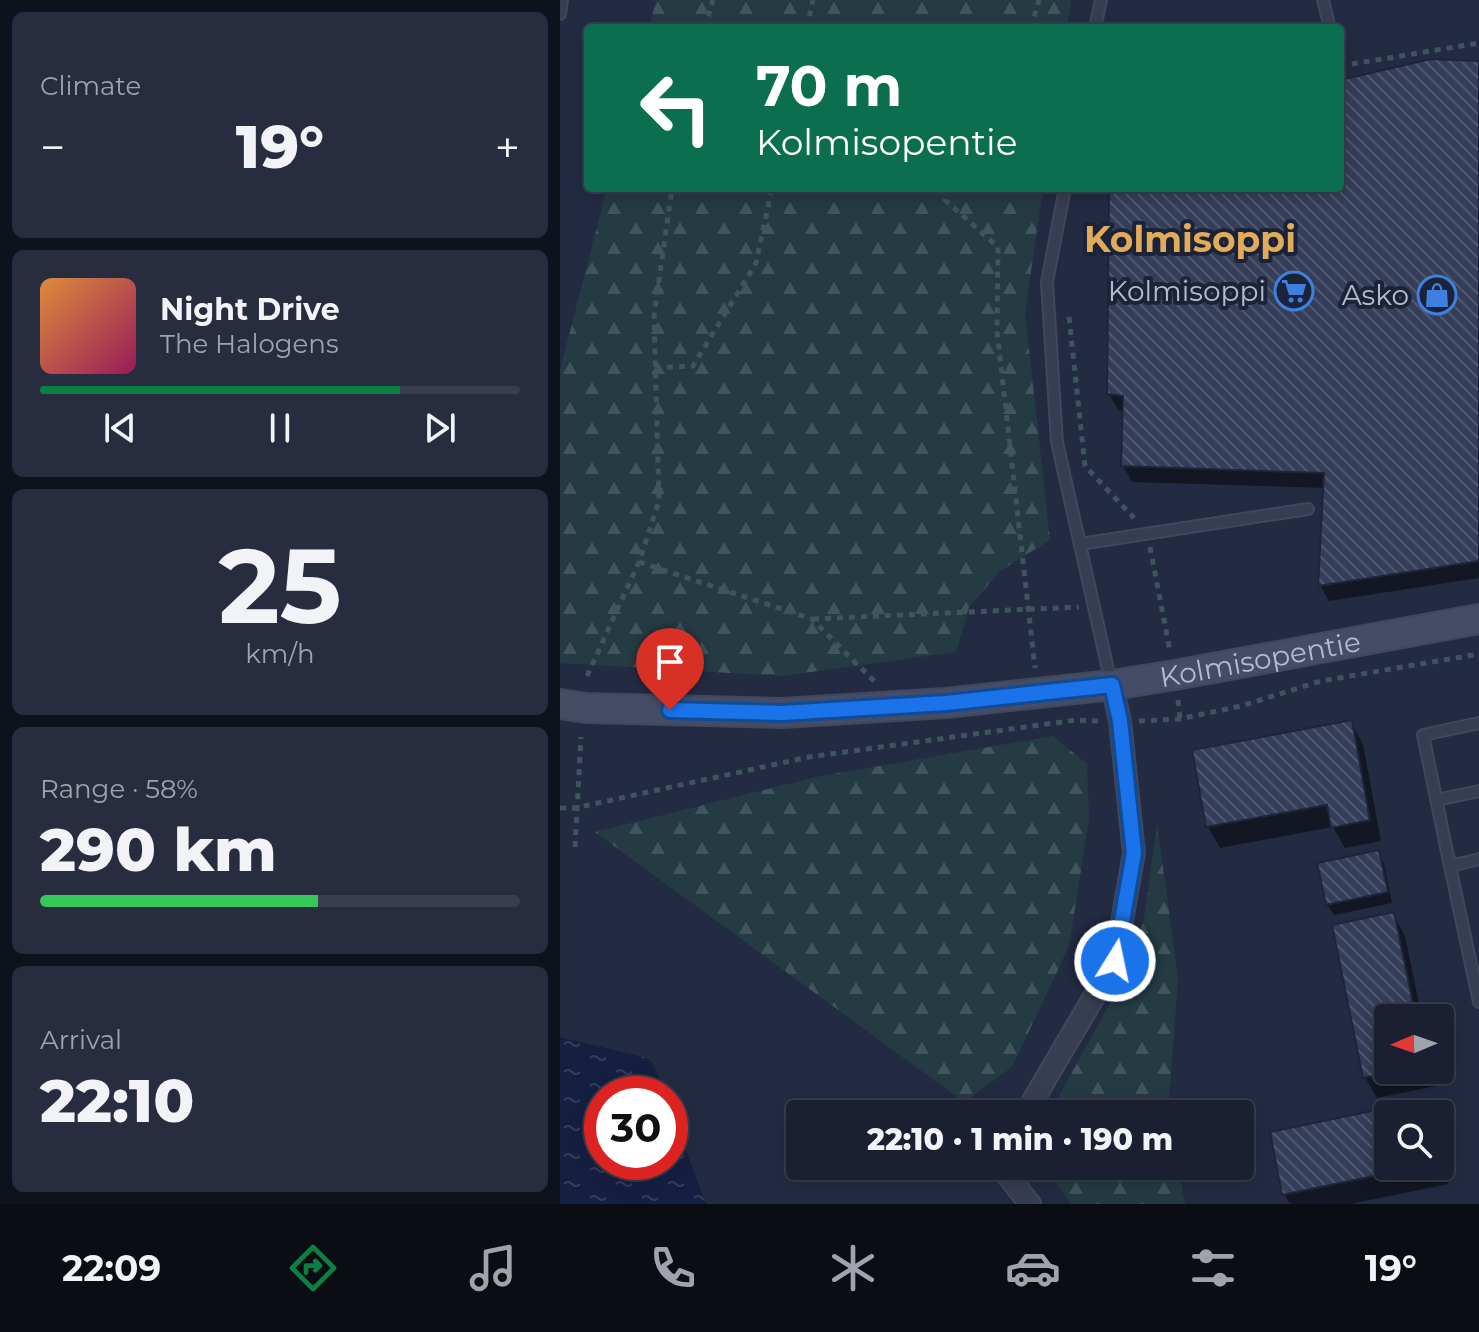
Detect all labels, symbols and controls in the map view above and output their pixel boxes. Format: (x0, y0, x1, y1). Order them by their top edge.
text: 70 m (756, 52, 902, 120)
icon: left (624, 56, 728, 160)
text: Climate (40, 70, 141, 102)
text: 19° (236, 110, 324, 183)
text: − (40, 120, 65, 174)
text: + (495, 120, 520, 174)
text: Kolmisopentie (756, 120, 1018, 164)
district label: Kolmisoppi (1084, 217, 1296, 261)
supermarket icon: Kolmisoppi (1273, 270, 1315, 312)
place label: Kolmisoppi (1108, 274, 1266, 308)
shop icon: Asko (1416, 274, 1458, 316)
place label: Asko (1342, 278, 1409, 312)
text: Night Drive (160, 291, 340, 328)
text: The Halogens (160, 328, 339, 360)
icon: previous (98, 406, 142, 450)
icon: pause (258, 406, 302, 450)
icon: next (418, 406, 462, 450)
text: 25 (218, 522, 342, 649)
street label: Kolmisopentie (1157, 624, 1363, 694)
pin (636, 628, 704, 710)
text: km/h (245, 638, 315, 670)
icon: arrive (648, 640, 692, 684)
text: Range · 58% (40, 773, 198, 805)
text: 290 km (40, 813, 277, 886)
position arrow (1073, 919, 1157, 1003)
north arrow (1374, 1004, 1454, 1084)
map controls (1374, 1004, 1454, 1180)
text: Arrival (40, 1024, 122, 1056)
text: 22:10 (40, 1064, 194, 1137)
speed limit sign: 30 (584, 1076, 688, 1180)
button: search (1374, 1100, 1454, 1180)
text: 22:10 · 1 min · 190 m (867, 1121, 1173, 1158)
icon: directions (285, 1240, 341, 1296)
icon: music (465, 1240, 521, 1296)
icon: phone (645, 1240, 701, 1296)
icon: climate (825, 1240, 881, 1296)
icon: car (1005, 1240, 1061, 1296)
icon: filters (1185, 1240, 1241, 1296)
text: 22:09 (62, 1246, 161, 1290)
text: 19° (1365, 1246, 1417, 1290)

